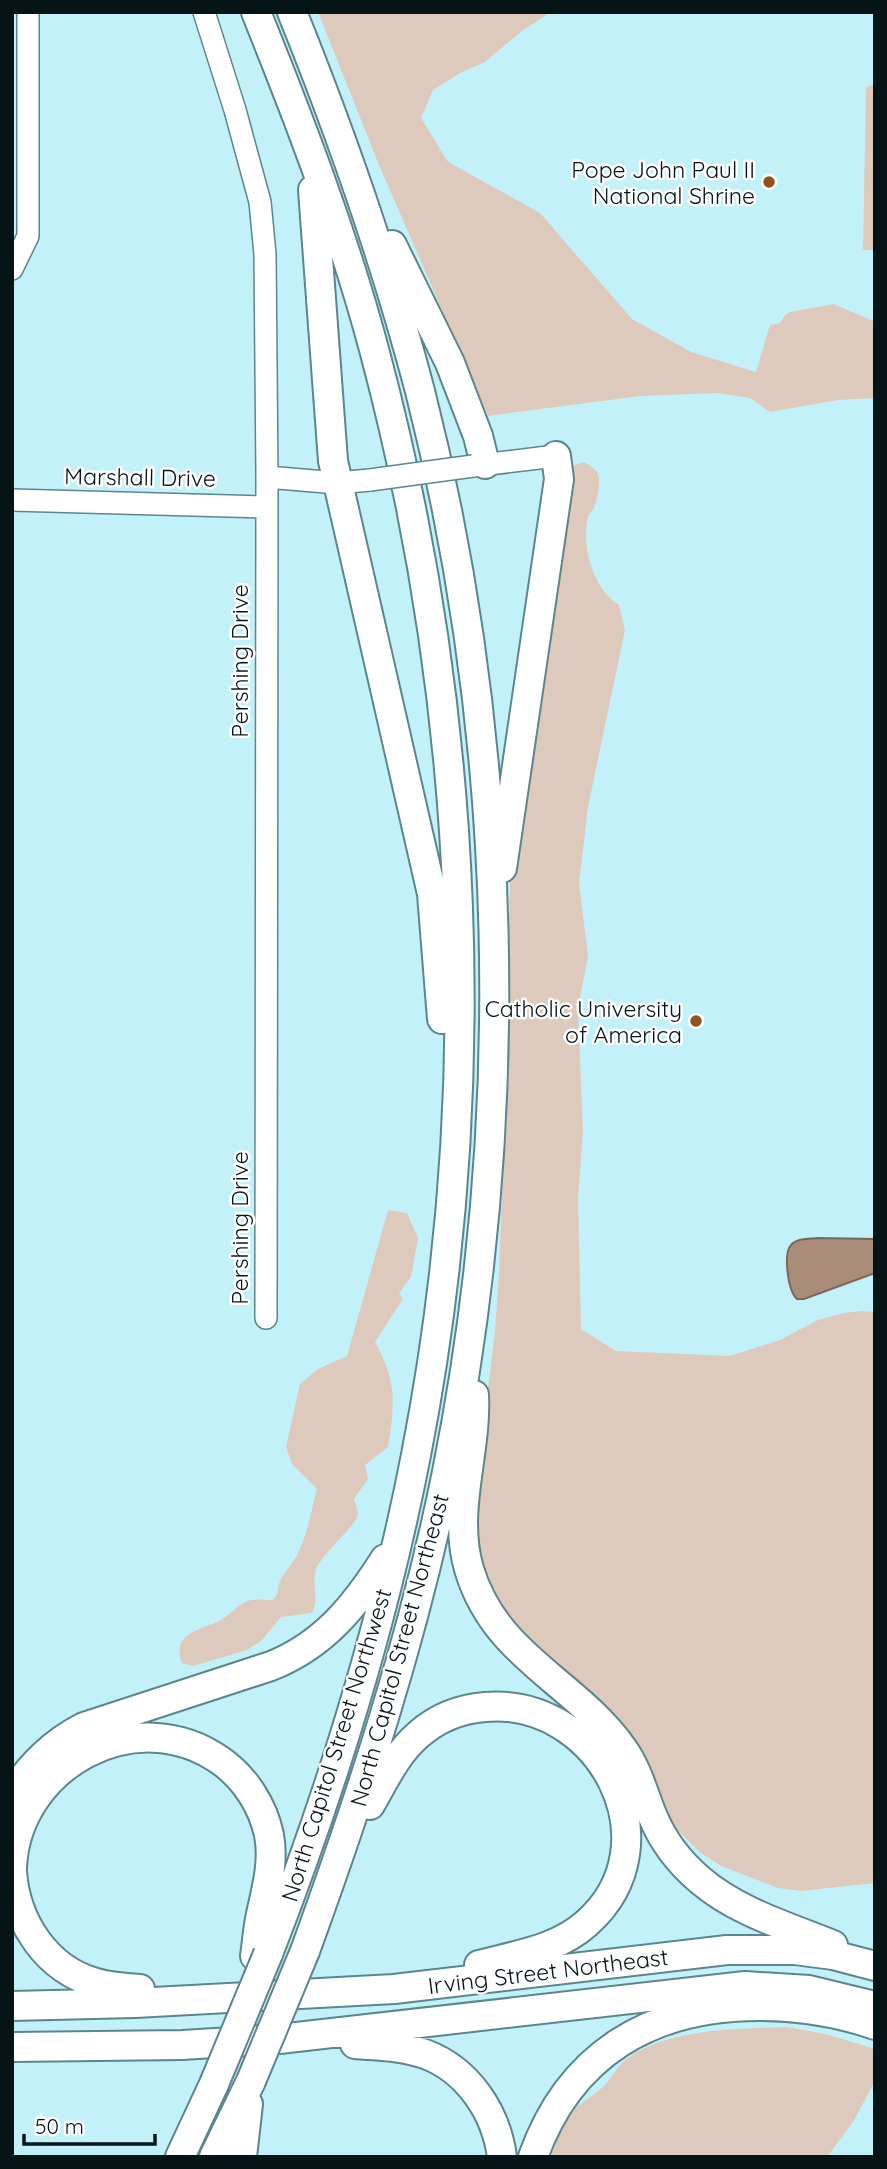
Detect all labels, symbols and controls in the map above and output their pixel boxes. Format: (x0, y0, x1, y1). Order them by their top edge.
place label: Pope John Paul II National Shrine (571, 155, 755, 210)
marker: Pope John Paul II National Shrine (761, 174, 777, 190)
street label: Marshall Drive (64, 461, 216, 493)
street label: Pershing Drive (225, 584, 254, 738)
place label: Catholic University of America (485, 994, 682, 1049)
marker: Catholic University of America (688, 1013, 704, 1029)
street label: Pershing Drive (225, 1151, 254, 1305)
street label: North Capitol Street Northeast (343, 1490, 455, 1810)
street label: North Capitol Street Northwest (274, 1585, 398, 1905)
street label: Irving Street Northeast (426, 1942, 670, 2000)
scale bar (24, 2102, 156, 2146)
text: 50 m (35, 2113, 84, 2139)

